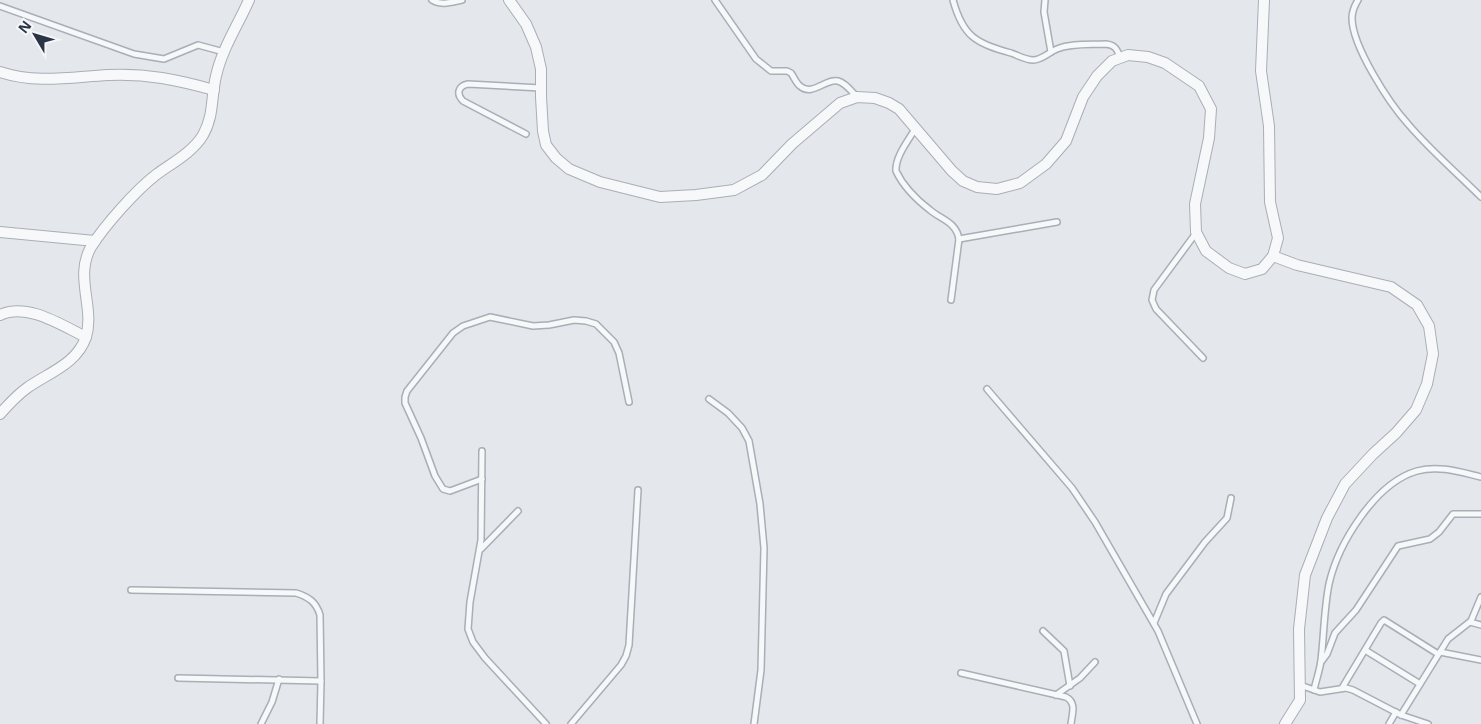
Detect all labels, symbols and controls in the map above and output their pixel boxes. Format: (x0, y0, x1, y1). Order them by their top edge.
north arrow (10, 10, 60, 60)
text: N (13, 16, 35, 37)

